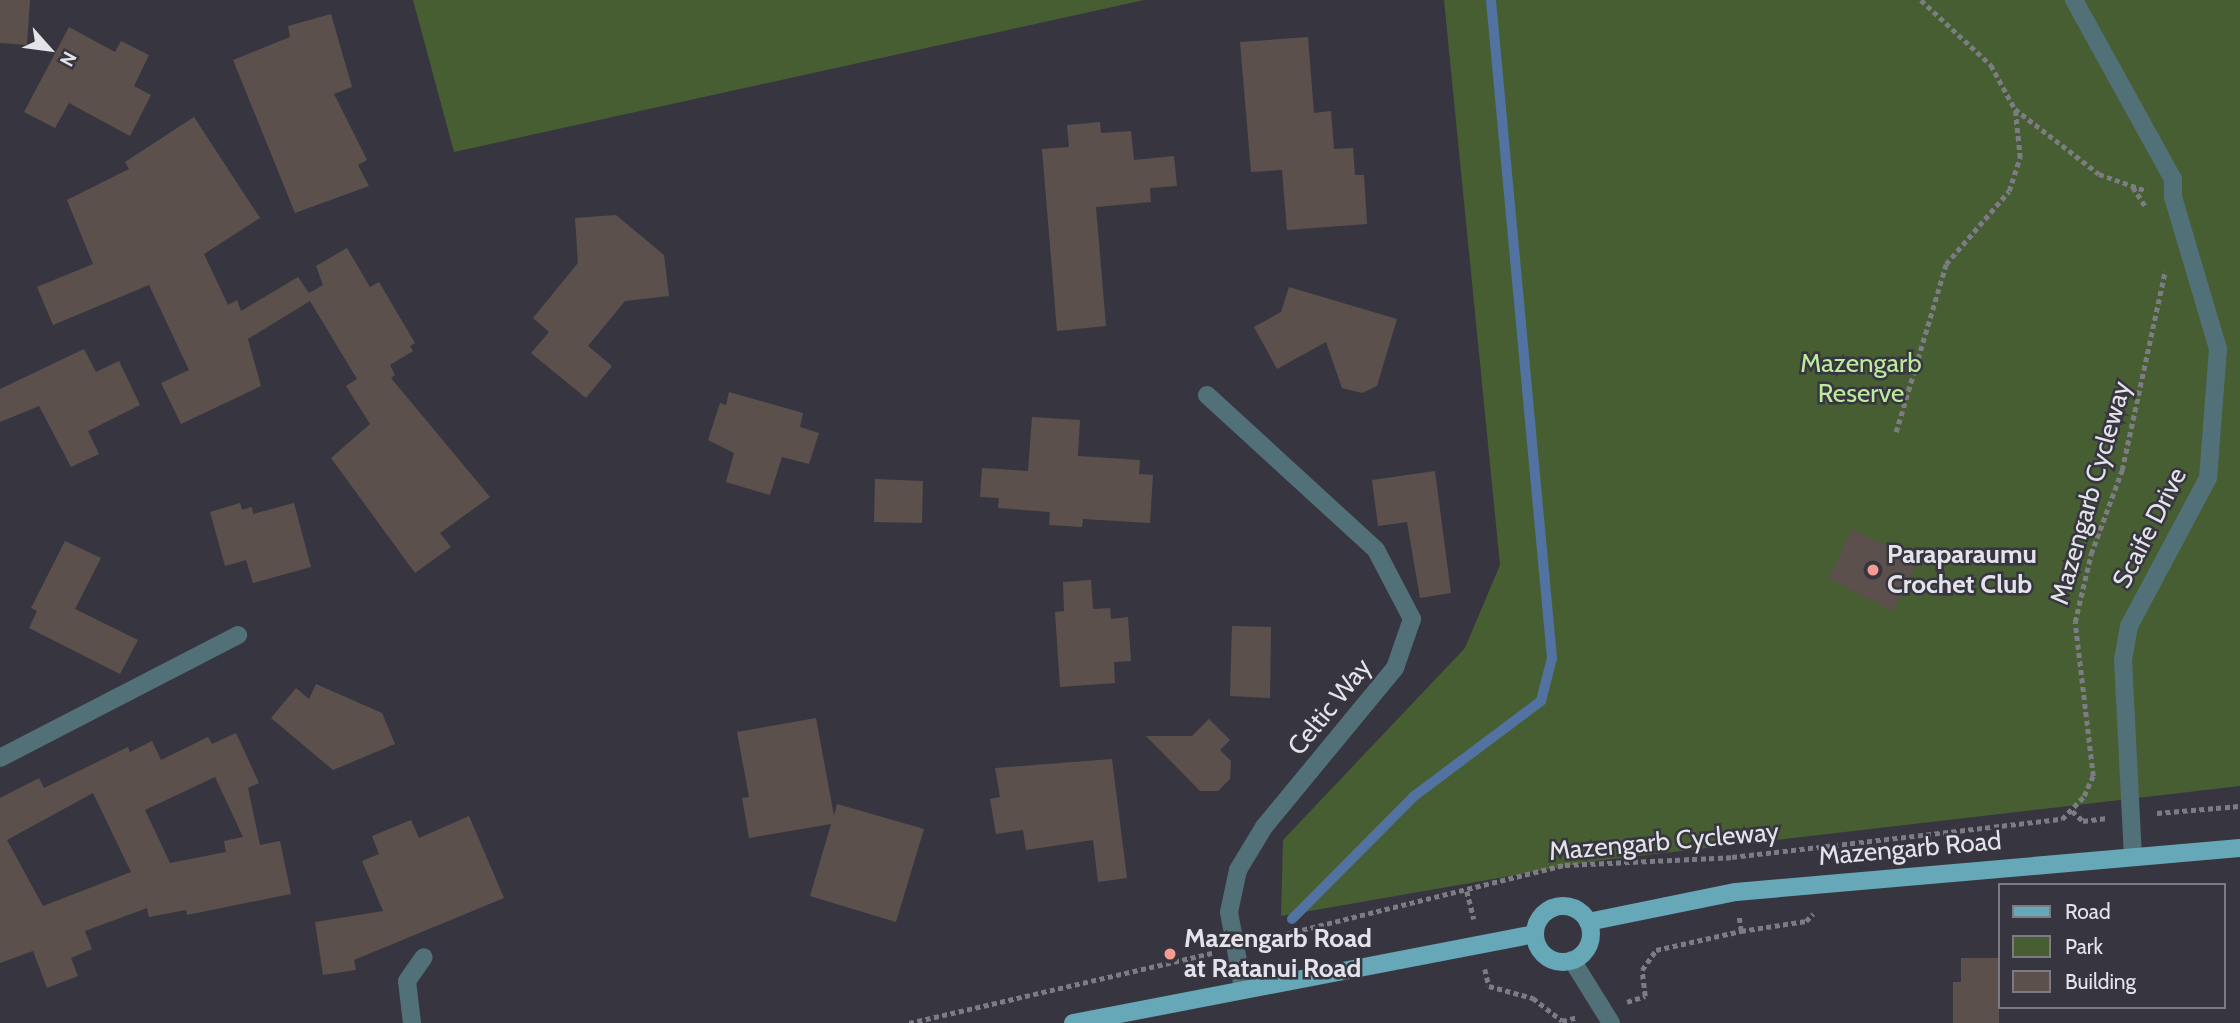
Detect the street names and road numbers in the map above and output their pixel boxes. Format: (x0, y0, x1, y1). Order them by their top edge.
street label: Mazengarb Cycleway (2044, 378, 2138, 608)
street label: Scaife Drive (2106, 463, 2194, 593)
street label: Celtic Way (1282, 652, 1378, 762)
street label: Mazengarb Cycleway (1548, 816, 1780, 868)
street label: Mazengarb Road (1817, 825, 2003, 873)

